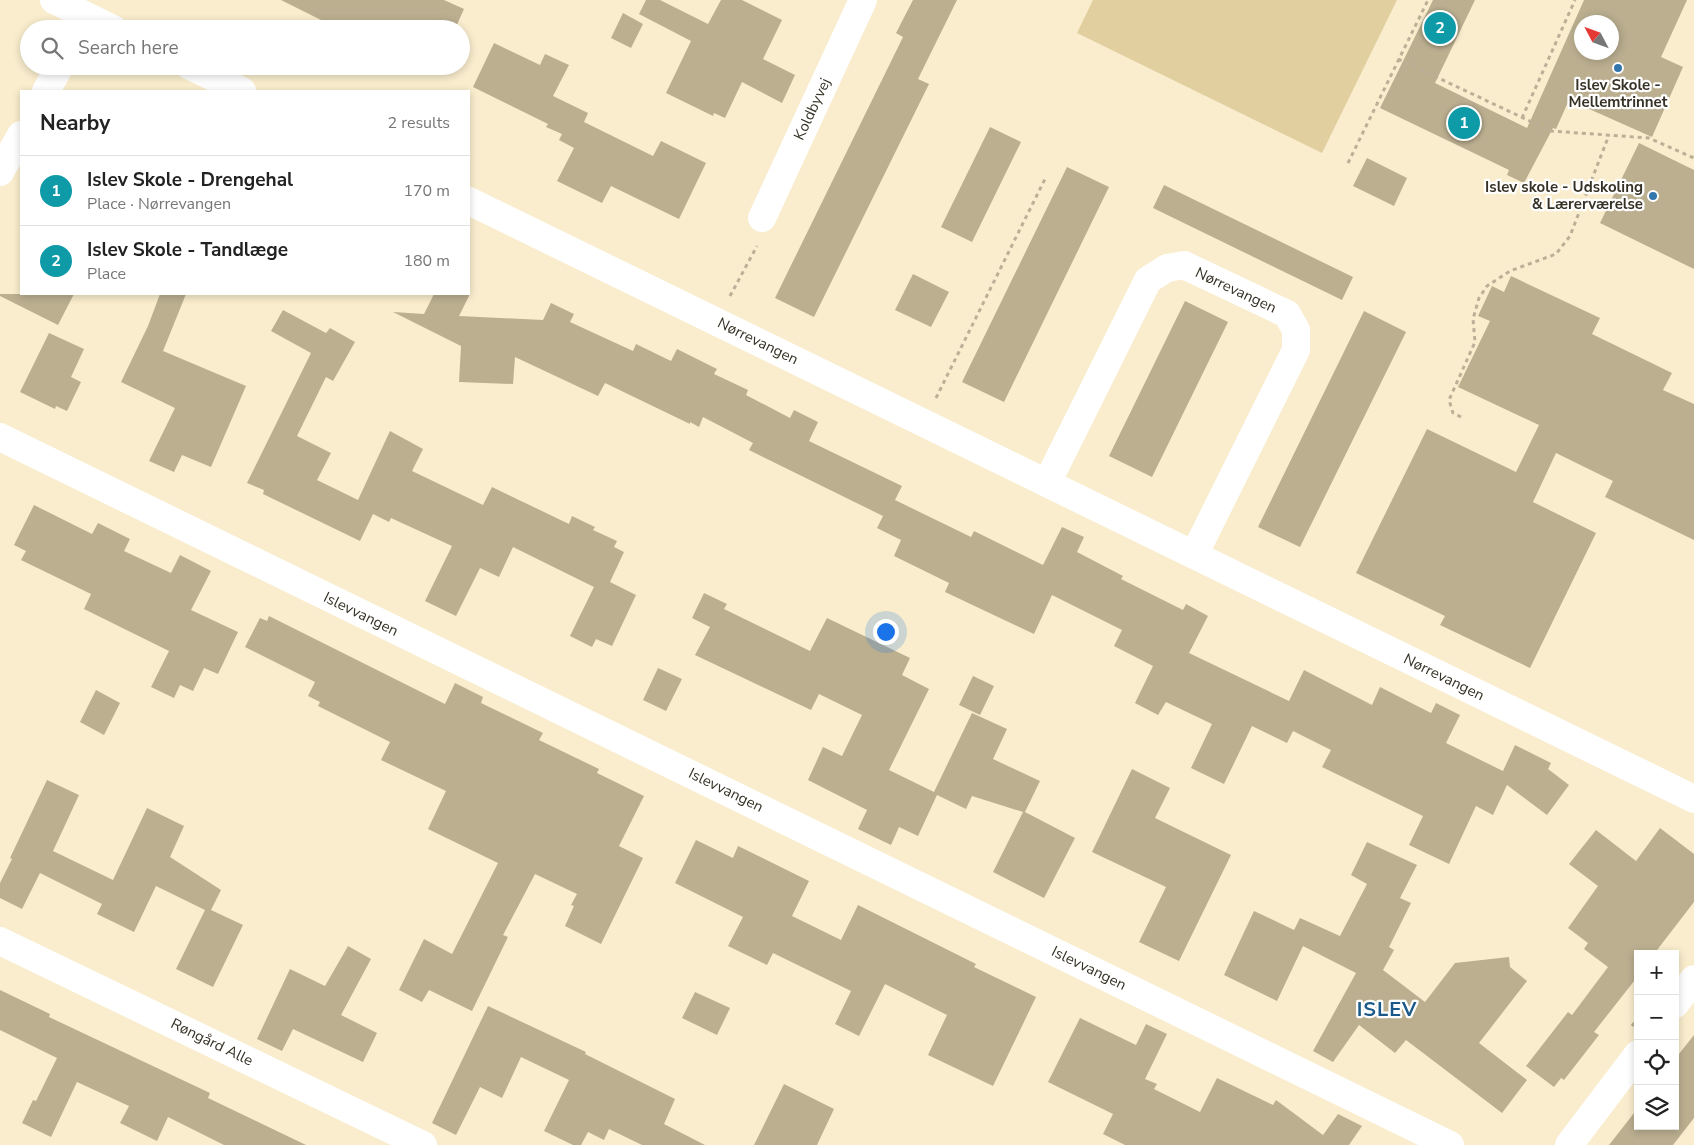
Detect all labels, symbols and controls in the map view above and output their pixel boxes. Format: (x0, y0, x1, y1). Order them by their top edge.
pin: 2 (1424, 9, 1456, 47)
north arrow (1574, 15, 1619, 60)
search box (20, 20, 470, 75)
icon: search (38, 34, 66, 62)
text: Search here (78, 35, 179, 61)
marker: Islev Skole - Mellemtrinnet (1612, 62, 1624, 74)
street label: Koldbyvej (789, 75, 835, 143)
place label: Islev Skole - Mellemtrinnet (1569, 75, 1668, 112)
pin: 1 (1448, 104, 1480, 142)
text: Nearby (40, 109, 110, 137)
text: 2 results (388, 112, 450, 134)
text: Islev Skole - Drengehal (87, 167, 293, 193)
place label: Islev skole - Udskoling & Lærerværelse (1485, 177, 1643, 214)
text: 1 (51, 180, 61, 202)
text: 170 m (403, 180, 450, 202)
marker: Islev skole - Udskoling & Lærerværelse (1647, 190, 1659, 202)
text: Place · Nørrevangen (87, 193, 231, 215)
text: Islev Skole - Tandlæge (87, 237, 288, 263)
text: 2 (51, 250, 61, 272)
text: 180 m (403, 250, 450, 272)
street label: Nørrevangen (1192, 262, 1280, 318)
text: Place (87, 263, 126, 285)
street label: Nørrevangen (714, 313, 802, 369)
street label: Islevvangen (320, 587, 402, 641)
your location (873, 619, 899, 645)
street label: Nørrevangen (1400, 649, 1488, 705)
street label: Islevvangen (685, 763, 767, 817)
street label: Islevvangen (1048, 941, 1130, 995)
map controls (1634, 950, 1679, 1130)
button: + (1634, 950, 1679, 995)
button: − (1634, 995, 1679, 1040)
district label: ISLEV (1357, 996, 1417, 1023)
street label: Røngård Alle (168, 1013, 256, 1071)
button: locate (1634, 1040, 1679, 1085)
button: layers (1634, 1085, 1679, 1130)

